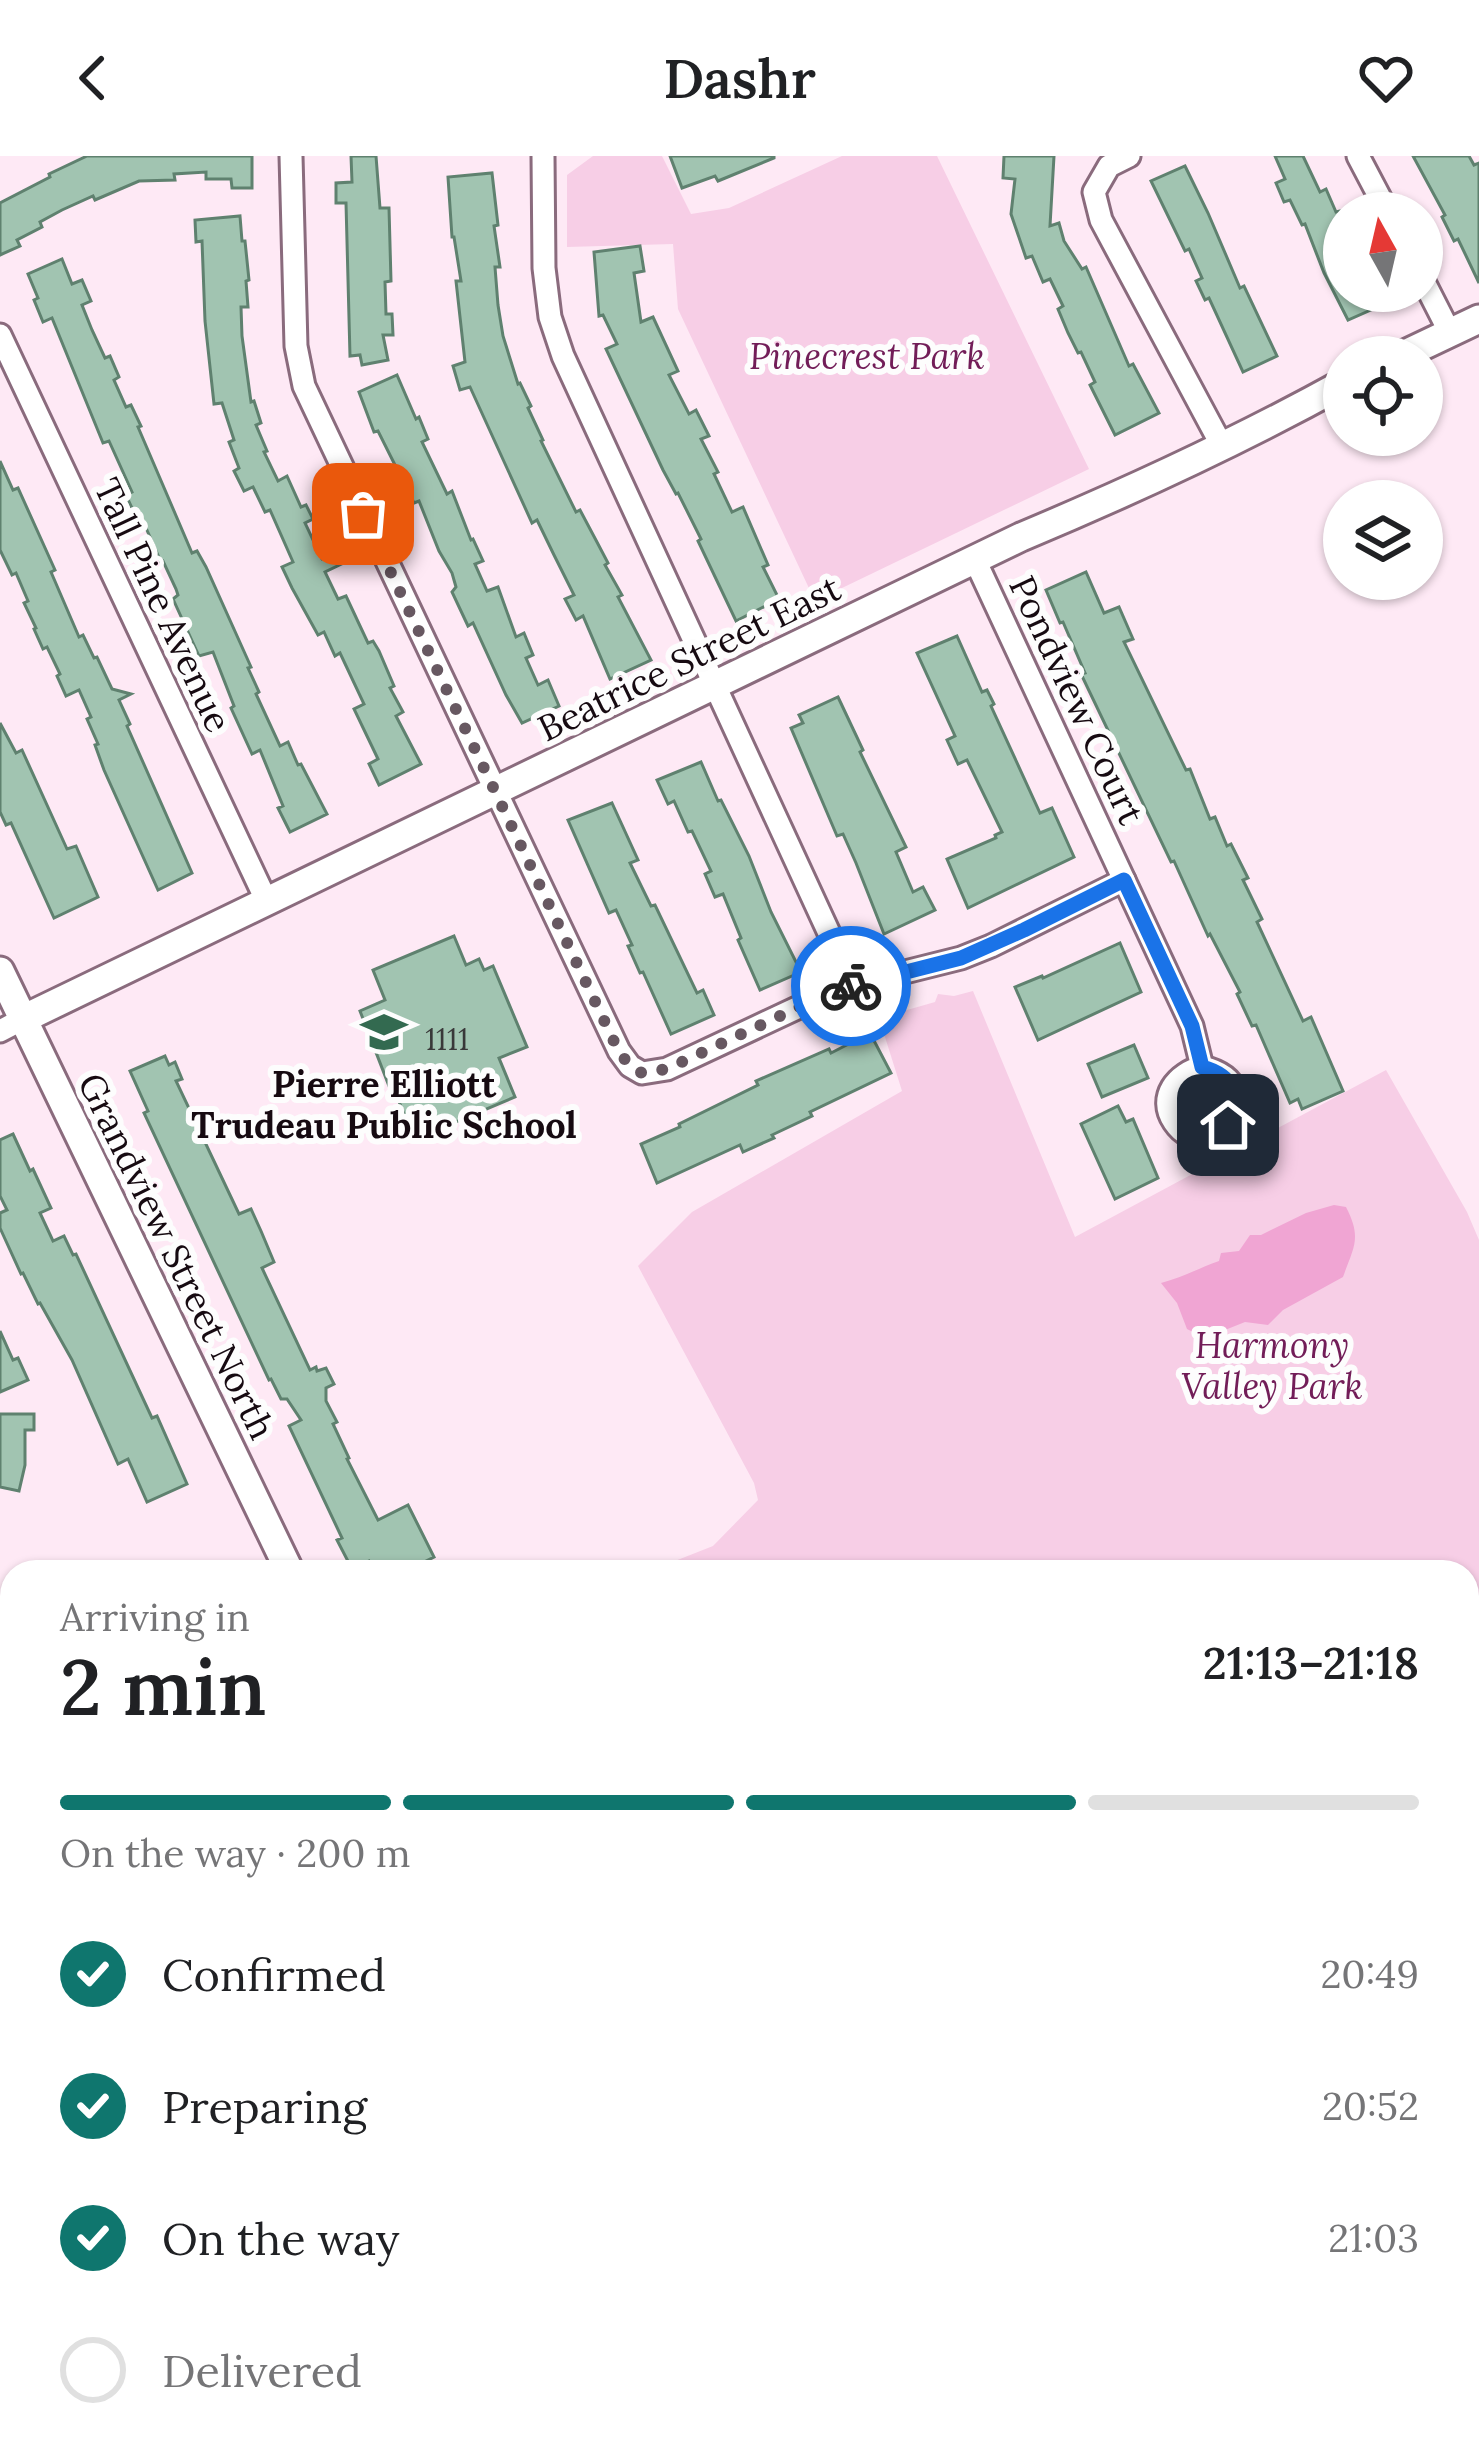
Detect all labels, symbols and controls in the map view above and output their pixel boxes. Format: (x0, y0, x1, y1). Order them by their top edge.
text: Dashr (663, 44, 816, 113)
icon: back (60, 45, 126, 111)
icon: heart (1353, 45, 1419, 111)
north arrow (1323, 192, 1443, 312)
map controls (1323, 192, 1443, 600)
park label: Pinecrest Park (749, 333, 985, 379)
button: locate (1323, 336, 1443, 456)
pin (312, 463, 414, 565)
street label: Tall Pine Avenue (84, 471, 242, 739)
button: layers (1323, 480, 1443, 600)
icon: bag (330, 481, 396, 547)
street label: Beatrice Street East (530, 565, 848, 751)
street label: Pondview Court (999, 568, 1155, 832)
courier (791, 926, 911, 1046)
icon: bike (818, 953, 884, 1019)
school or university icon: Pierre Elliott Trudeau Public School (359, 1007, 409, 1057)
house number: 1111 (425, 1020, 469, 1058)
place label: Pierre Elliott Trudeau Public School (191, 1061, 577, 1148)
street label: Grandview Street North (68, 1065, 286, 1447)
pin (1177, 1074, 1279, 1176)
icon: home (1195, 1092, 1261, 1158)
park label: Harmony Valley Park (1181, 1322, 1363, 1409)
text: Arriving in (60, 1592, 250, 1642)
text: 21:13–21:18 (1203, 1634, 1419, 1691)
text: 2 min (60, 1637, 267, 1736)
text: On the way · 200 m (60, 1828, 411, 1878)
icon: check (60, 1941, 126, 2007)
text: Confirmed (162, 1946, 386, 2003)
text: 20:49 (1320, 1949, 1419, 1999)
icon: check (60, 2073, 126, 2139)
text: Preparing (162, 2078, 367, 2135)
text: 20:52 (1322, 2081, 1419, 2131)
icon: check (60, 2205, 126, 2271)
text: On the way (162, 2210, 400, 2267)
text: 21:03 (1328, 2213, 1419, 2263)
text: Delivered (162, 2342, 362, 2399)

